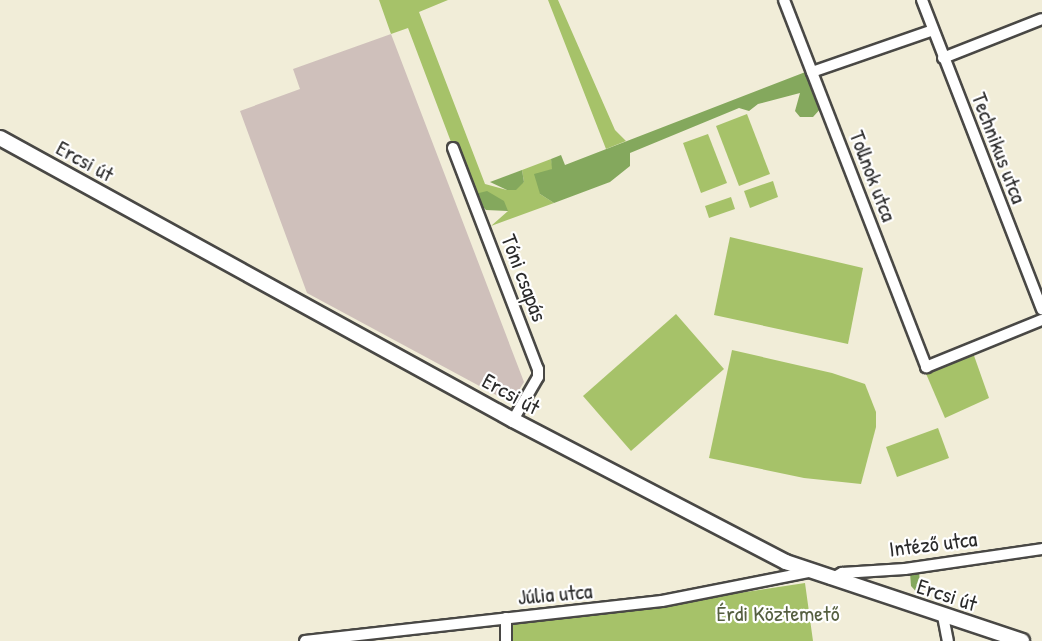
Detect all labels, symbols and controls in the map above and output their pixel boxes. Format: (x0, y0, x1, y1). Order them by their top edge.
street label: Technikus utca (966, 89, 1032, 207)
street label: Tollnok utca (844, 127, 902, 225)
street label: Ercsi út (52, 135, 118, 187)
street label: Tóni csapás (495, 231, 553, 325)
street label: Ercsi út (478, 368, 544, 420)
street label: Intéző utca (888, 526, 978, 562)
street label: Ercsi út (914, 573, 980, 617)
street label: Júlia utca (517, 578, 593, 610)
park label: Érdi Köztemető (716, 601, 840, 627)

